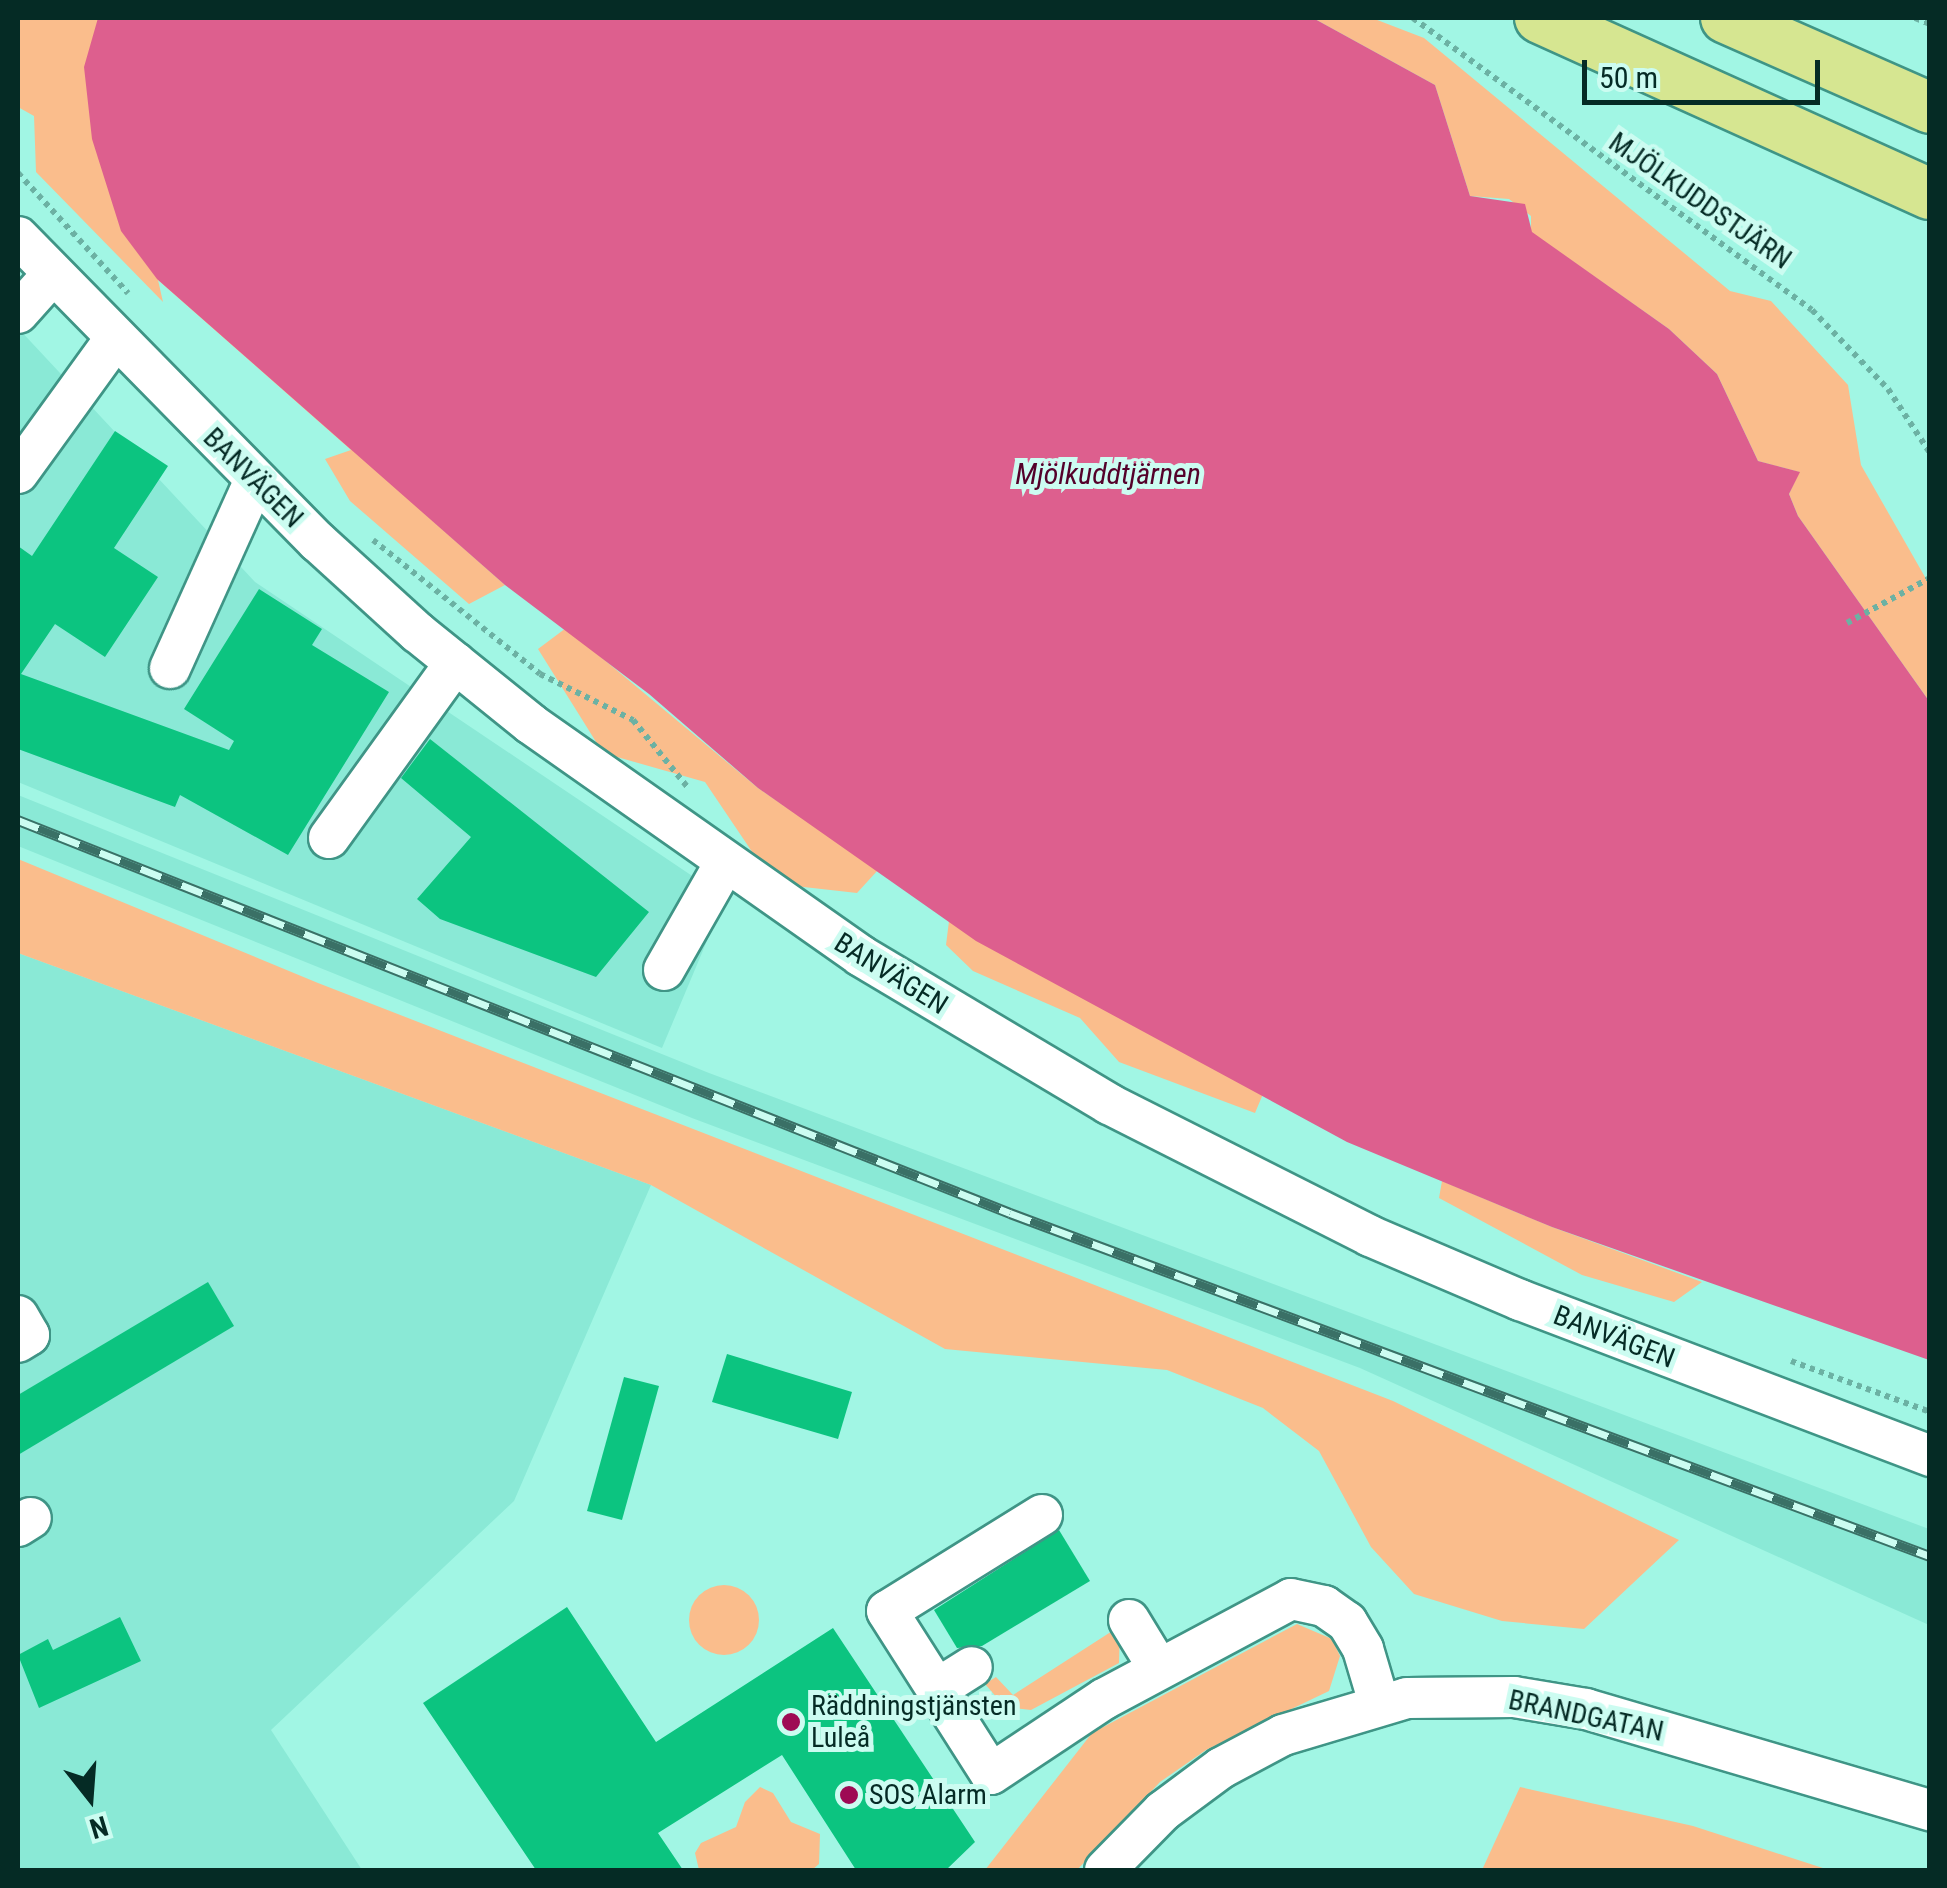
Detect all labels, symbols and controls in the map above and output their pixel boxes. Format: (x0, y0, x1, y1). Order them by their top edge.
scale bar (1587, 40, 1824, 102)
text: 50 m (1599, 60, 1658, 95)
street label: MJÖLKUDDSTJÄRN (1602, 126, 1798, 276)
street label: BANVÄGEN (196, 421, 310, 535)
water label: Mjölkuddtjärnen (1015, 456, 1201, 492)
street label: BANVÄGEN (828, 926, 954, 1022)
street label: BANVÄGEN (1549, 1299, 1679, 1375)
street label: BRANDGATAN (1505, 1683, 1667, 1749)
place label: Räddningstjänsten Luleå (811, 1689, 1016, 1755)
marker: Räddningstjänsten Luleå (780, 1711, 802, 1733)
north arrow (40, 1748, 140, 1848)
place label: SOS Alarm (869, 1778, 987, 1812)
marker: SOS Alarm (838, 1784, 860, 1806)
text: N (86, 1809, 112, 1845)

